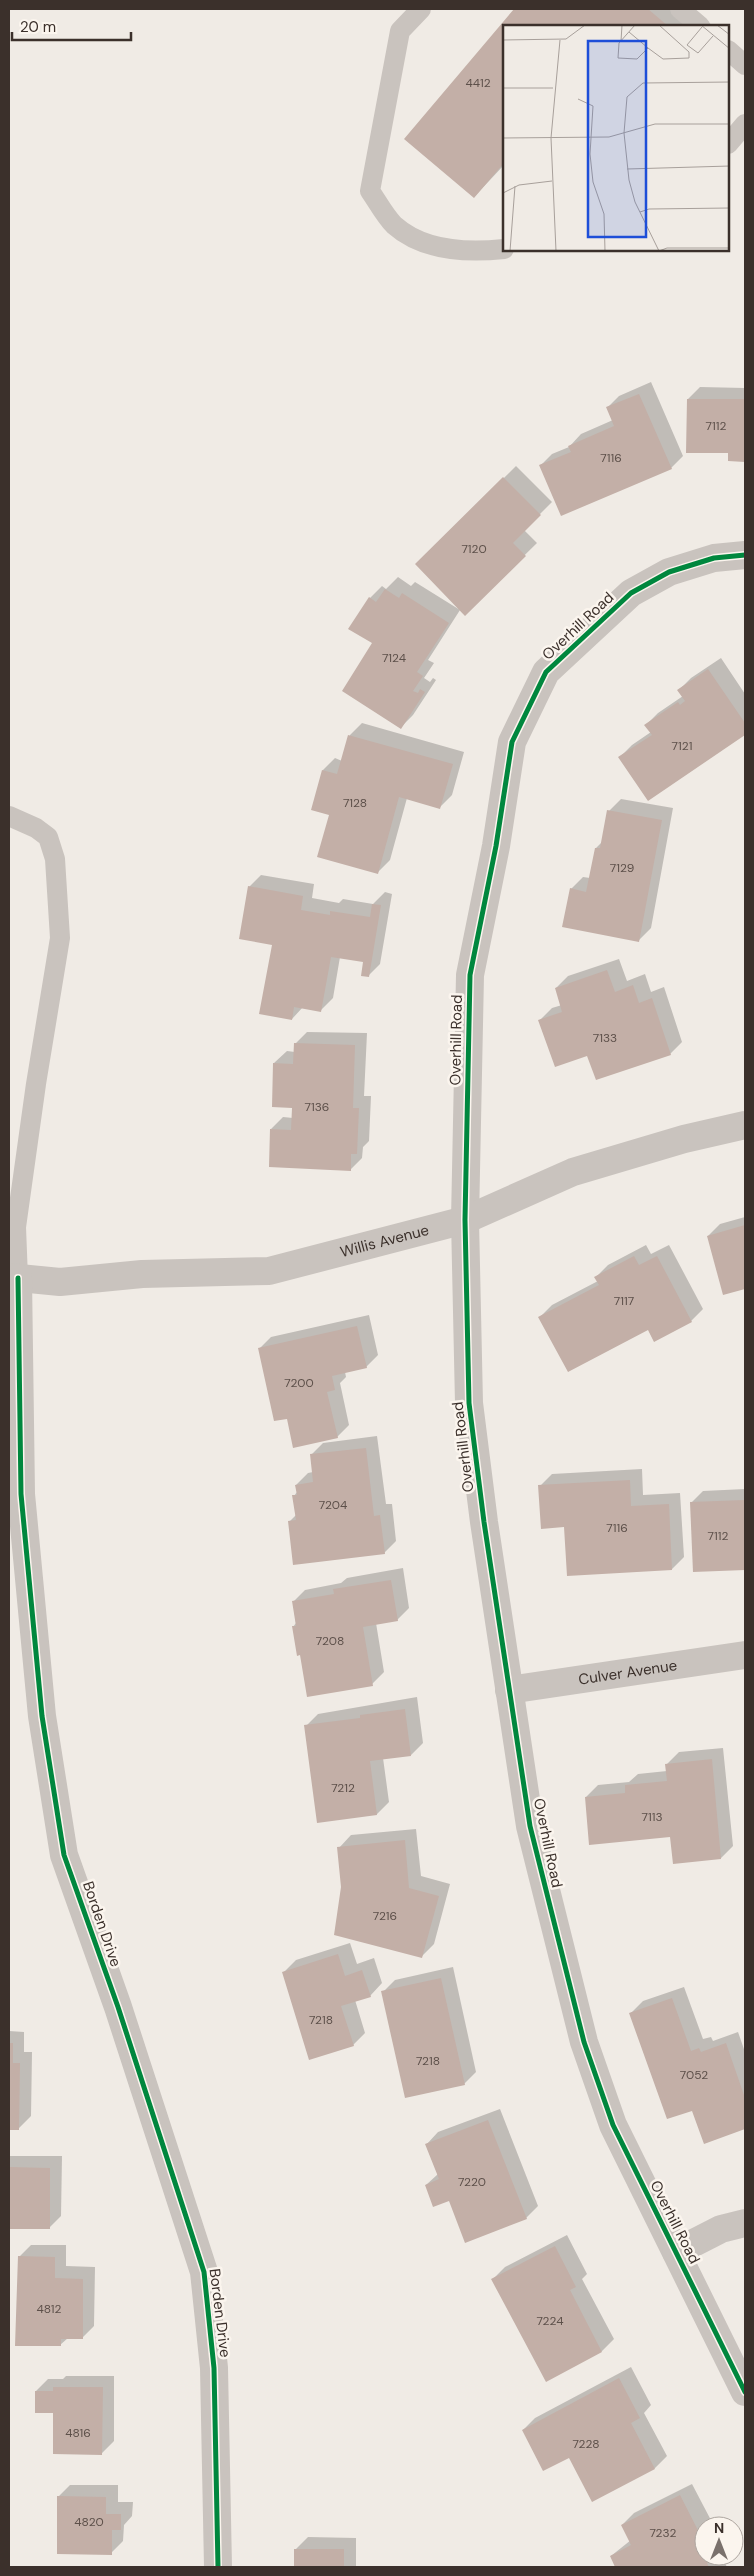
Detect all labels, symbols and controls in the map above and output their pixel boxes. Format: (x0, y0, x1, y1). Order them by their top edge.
scale bar (12, 10, 131, 42)
text: 20 m (20, 17, 56, 37)
inset map (503, 25, 729, 251)
house number: 4412 (465, 75, 491, 91)
house number: 7112 (706, 418, 727, 434)
house number: 7116 (600, 450, 622, 466)
house number: 7120 (461, 541, 487, 557)
street label: Overhill Road (538, 588, 618, 664)
house number: 7124 (382, 650, 406, 666)
house number: 7121 (672, 738, 692, 754)
house number: 7128 (343, 795, 367, 811)
house number: 7129 (610, 860, 634, 876)
street label: Overhill Road (445, 994, 467, 1086)
house number: 7133 (593, 1030, 617, 1046)
house number: 7136 (305, 1099, 329, 1115)
street label: Willis Avenue (338, 1220, 431, 1262)
house number: 7117 (614, 1293, 634, 1309)
house number: 7200 (284, 1375, 314, 1391)
street label: Overhill Road (448, 1401, 478, 1493)
house number: 7204 (319, 1497, 347, 1513)
house number: 7116 (606, 1520, 628, 1536)
house number: 7112 (708, 1528, 729, 1544)
house number: 7208 (316, 1633, 344, 1649)
street label: Culver Avenue (577, 1655, 678, 1690)
house number: 7212 (331, 1780, 355, 1796)
street label: Overhill Road (529, 1796, 567, 1890)
house number: 7113 (641, 1809, 663, 1825)
street label: Borden Drive (78, 1879, 126, 1969)
house number: 7216 (373, 1908, 397, 1924)
house number: 7218 (309, 2012, 333, 2028)
house number: 7218 (416, 2053, 440, 2069)
house number: 7052 (680, 2067, 708, 2083)
house number: 7220 (458, 2174, 486, 2190)
street label: Overhill Road (645, 2177, 705, 2267)
street label: Borden Drive (205, 2267, 235, 2359)
house number: 4812 (37, 2301, 62, 2317)
house number: 7224 (536, 2313, 564, 2329)
house number: 4816 (65, 2425, 91, 2441)
house number: 7228 (572, 2436, 600, 2452)
house number: 4820 (74, 2514, 104, 2530)
north arrow (694, 2516, 744, 2566)
text: N (714, 2519, 724, 2537)
house number: 7232 (649, 2525, 677, 2541)

